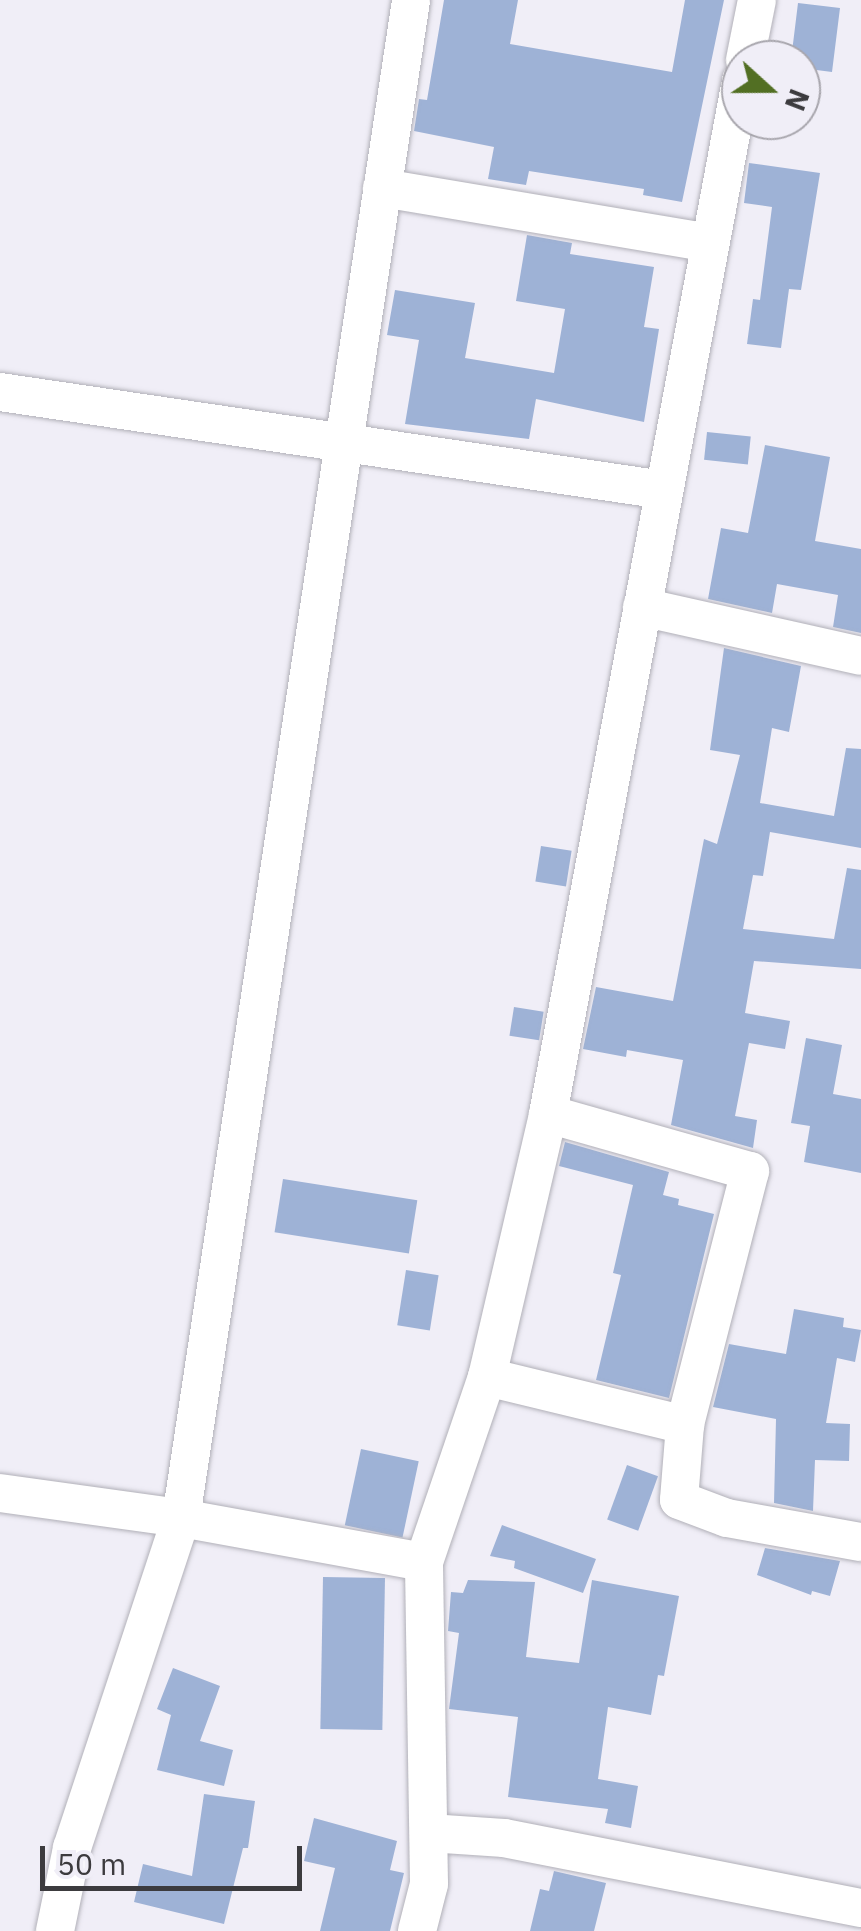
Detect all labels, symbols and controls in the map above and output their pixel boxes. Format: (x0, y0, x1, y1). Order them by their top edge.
north arrow (721, 40, 821, 140)
text: N (777, 84, 819, 116)
scale bar (45, 1826, 308, 1888)
text: 50 m (57, 1844, 126, 1883)

